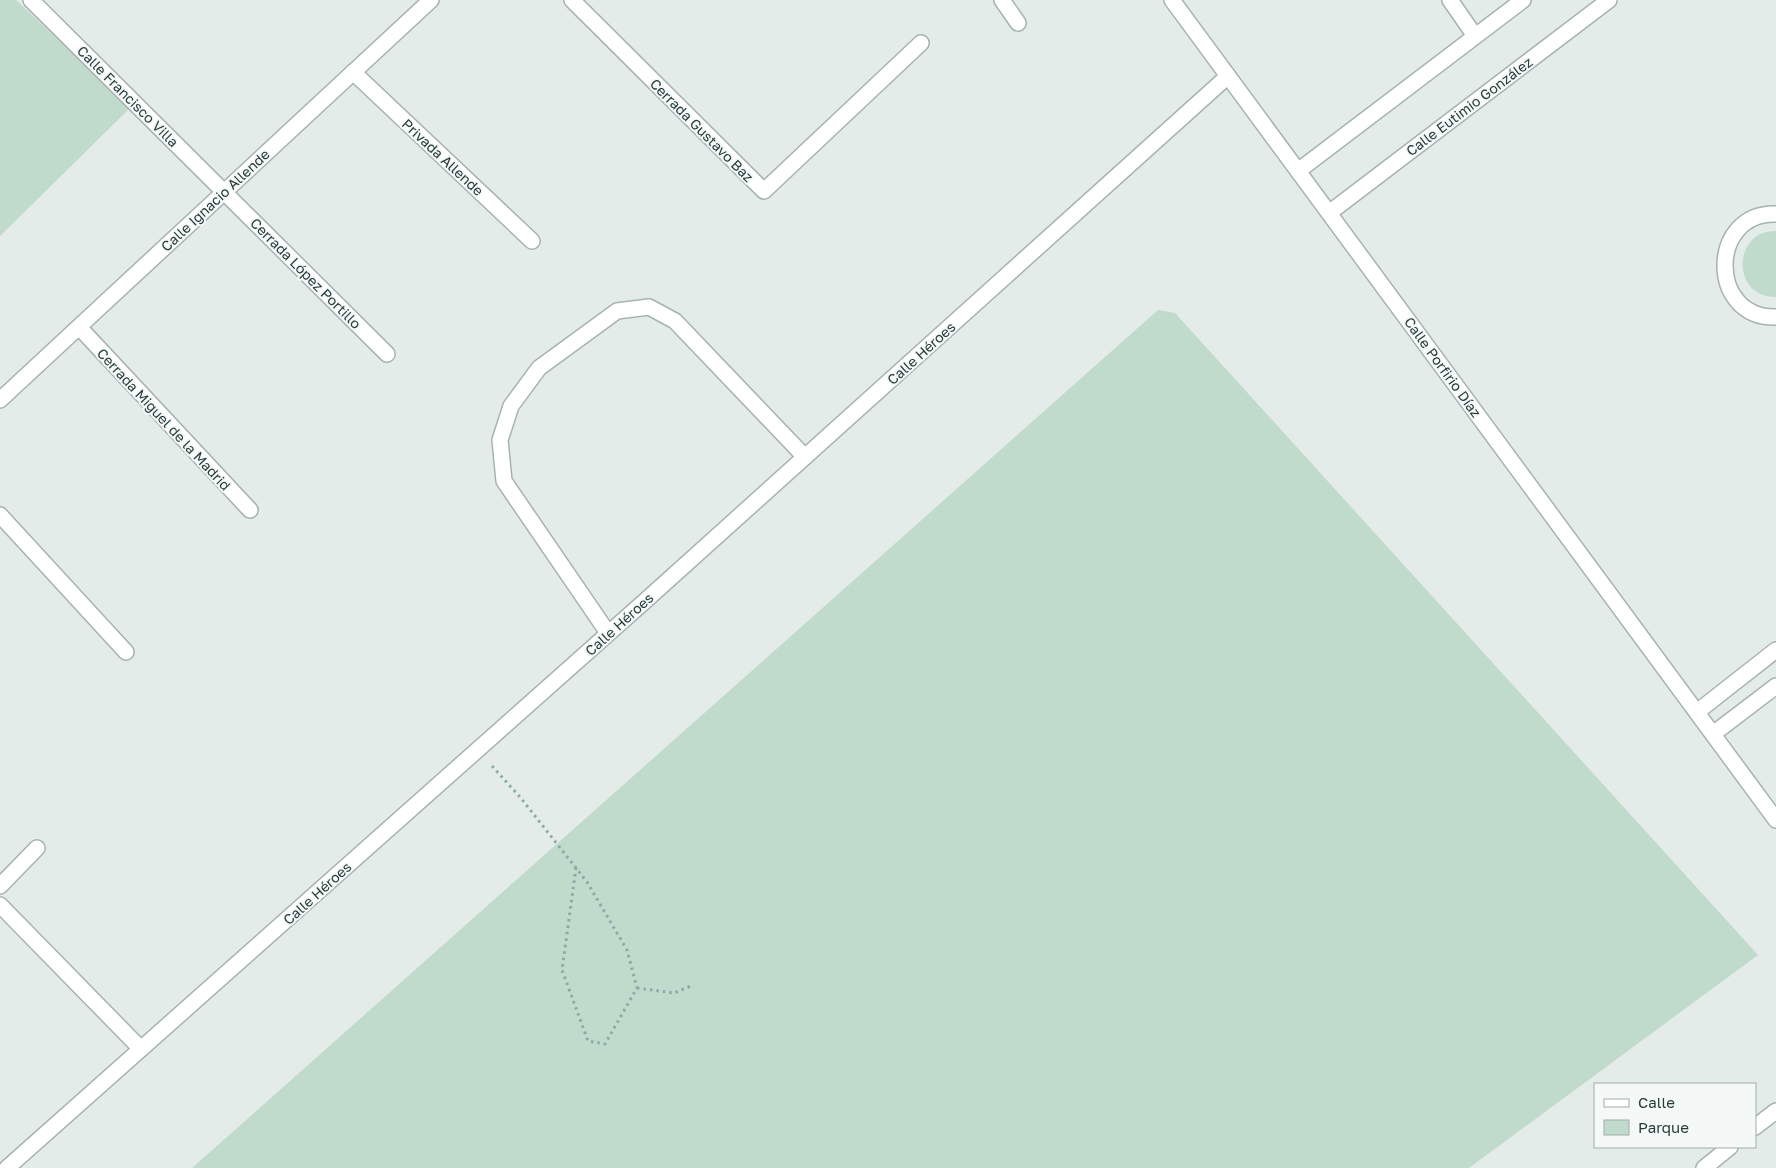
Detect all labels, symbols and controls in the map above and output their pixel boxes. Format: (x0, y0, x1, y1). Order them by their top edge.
street label: Calle Francisco Villa (74, 42, 182, 150)
street label: Calle Eutimio González (1402, 53, 1536, 159)
street label: Cerrada Gustavo Baz (647, 75, 757, 185)
street label: Privada Allende (399, 115, 487, 199)
street label: Calle Ignacio Allende (157, 145, 273, 255)
street label: Cerrada López Portillo (247, 214, 365, 332)
street label: Calle Porfirio Díaz (1401, 314, 1485, 420)
street label: Calle Héroes (883, 318, 959, 388)
street label: Cerrada Miguel de la Madrid (94, 345, 234, 493)
street label: Calle Héroes (581, 589, 657, 659)
street label: Calle Héroes (279, 858, 355, 928)
legend (1594, 1083, 1756, 1148)
text: Calle (1638, 1093, 1675, 1111)
text: Parque (1638, 1118, 1689, 1136)

